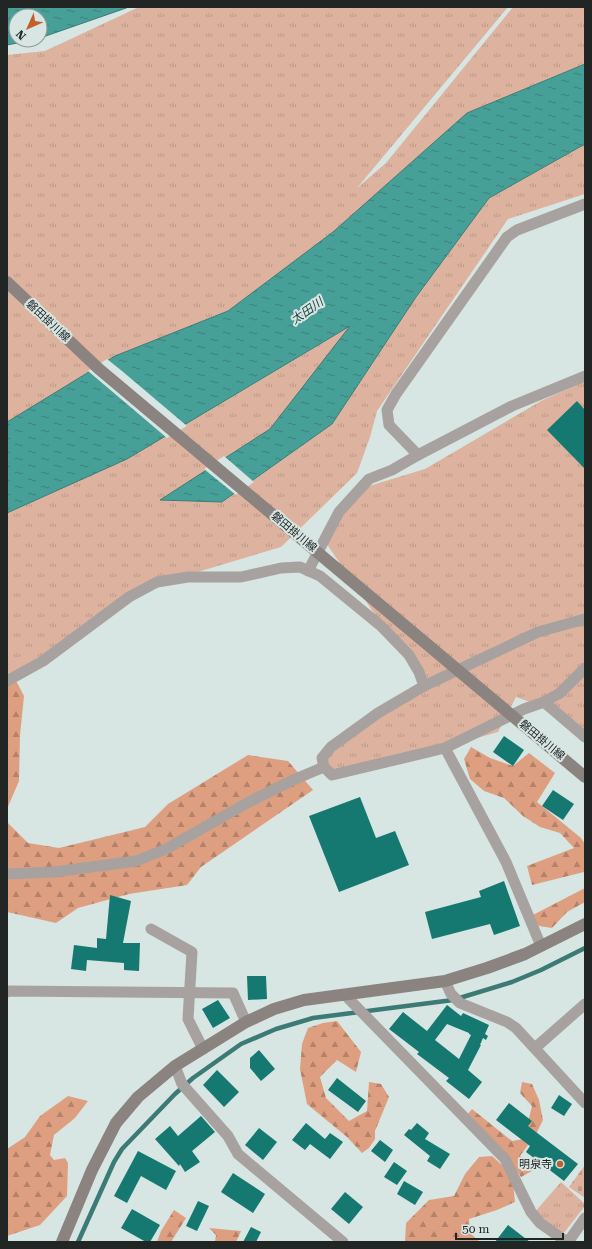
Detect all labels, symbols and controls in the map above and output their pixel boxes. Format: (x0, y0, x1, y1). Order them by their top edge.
north arrow (8, 8, 48, 48)
text: N (13, 27, 29, 42)
water label: 太田川 (288, 294, 327, 327)
street label: 磐田掛川線 (23, 297, 73, 345)
street label: 磐田掛川線 (269, 509, 319, 555)
street label: 磐田掛川線 (517, 717, 567, 763)
place label: 明泉寺 (519, 1158, 552, 1171)
marker: 明泉寺 (555, 1159, 565, 1169)
scale bar (456, 1215, 563, 1241)
text: 50 m (462, 1222, 489, 1236)

